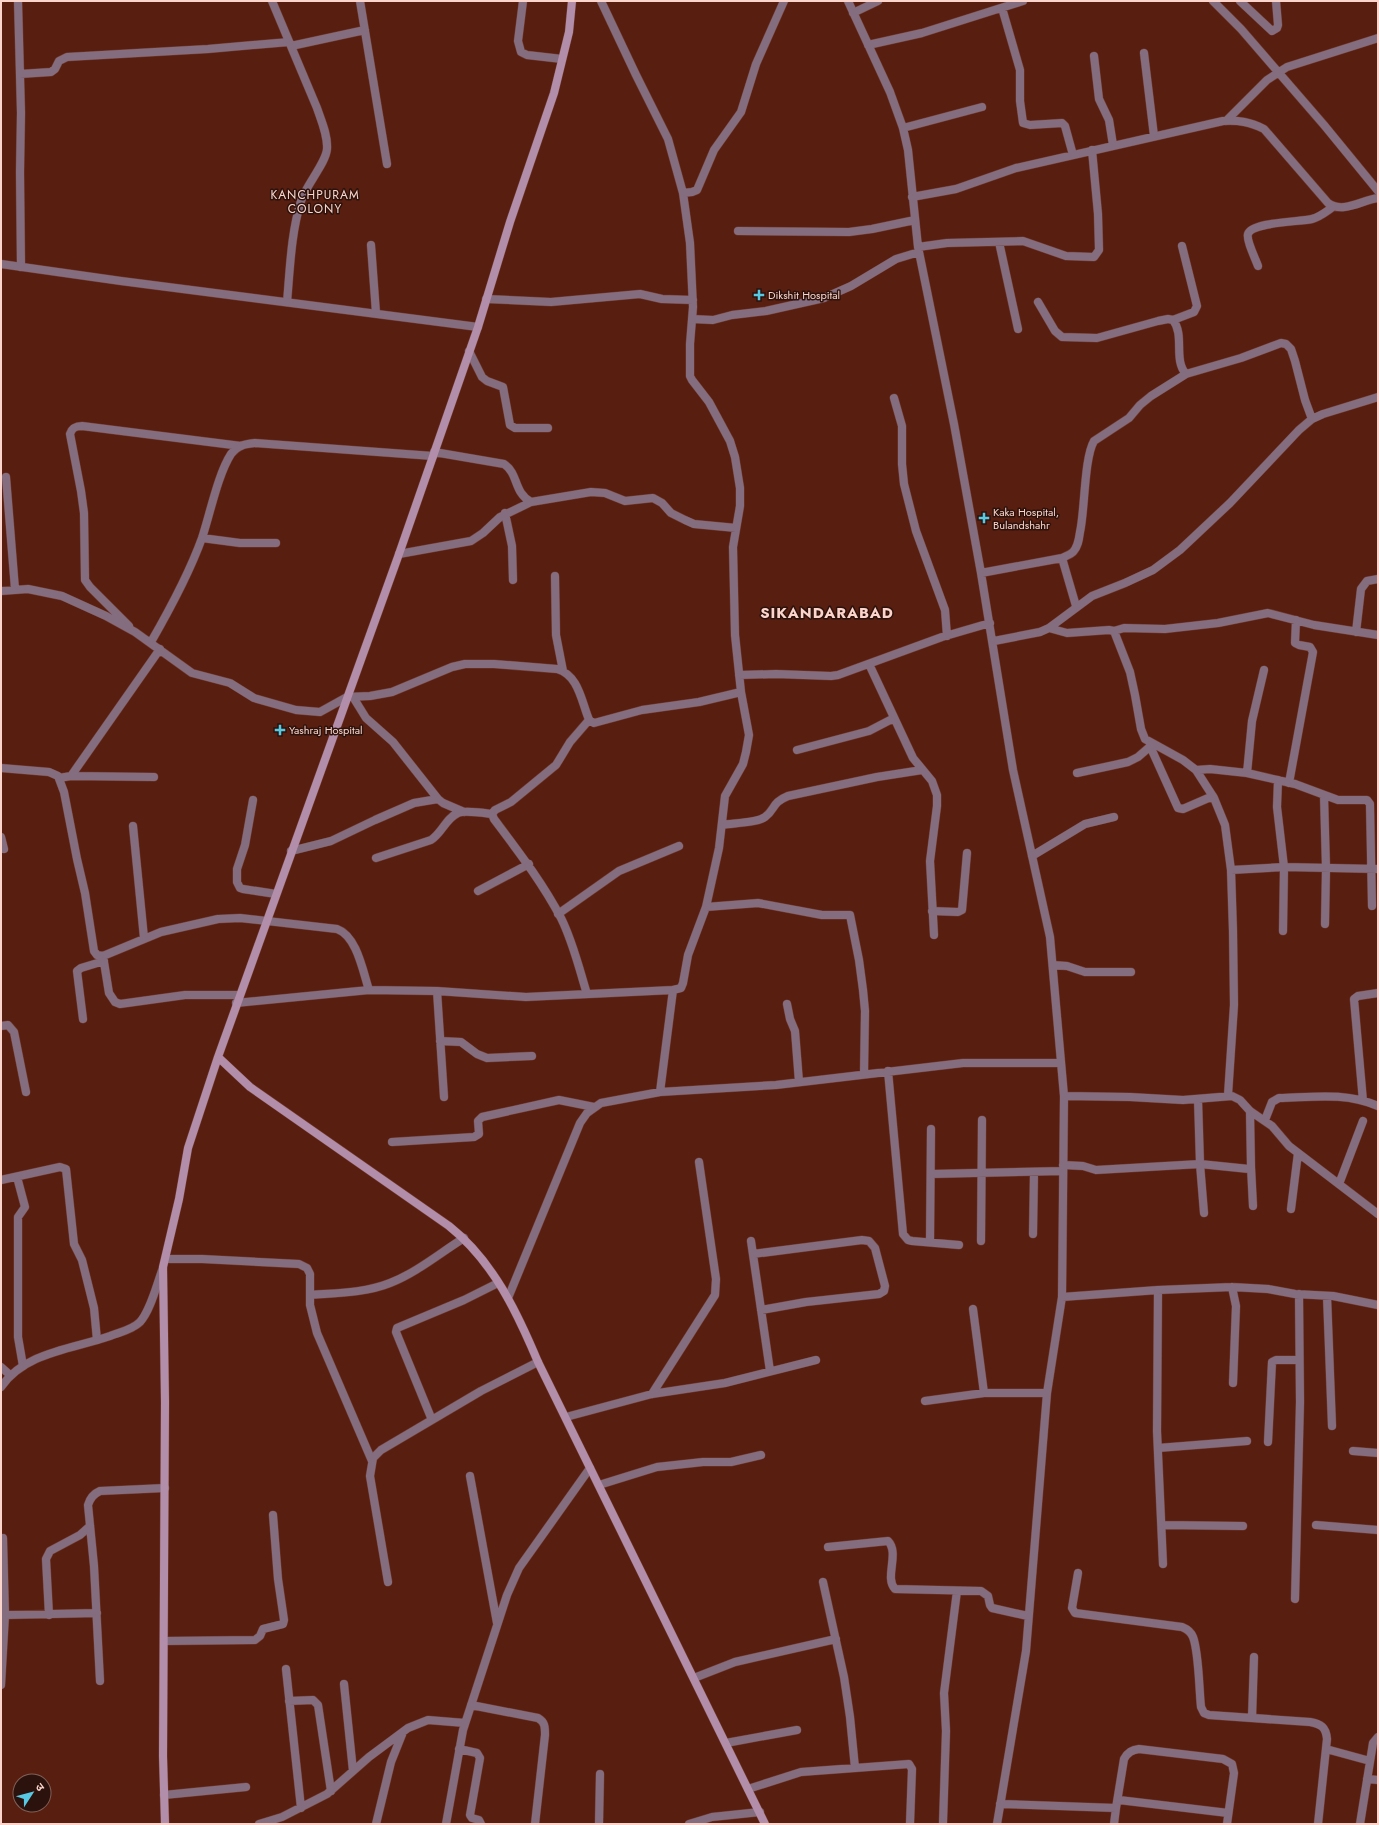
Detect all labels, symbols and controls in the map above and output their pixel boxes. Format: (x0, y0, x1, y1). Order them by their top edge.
district label: KANCHPURAM COLONY (270, 186, 360, 218)
place label: Dikshit Hospital (768, 287, 840, 303)
marker: Dikshit Hospital (753, 289, 765, 301)
place label: Kaka Hospital, Bulandshahr (993, 504, 1059, 533)
marker: Kaka Hospital, Bulandshahr (978, 512, 990, 524)
district label: SIKANDARABAD (760, 602, 894, 624)
place label: Yashraj Hospital (289, 722, 363, 738)
marker: Yashraj Hospital (274, 724, 286, 736)
north arrow (12, 1773, 52, 1813)
text: उ (32, 1780, 49, 1795)

